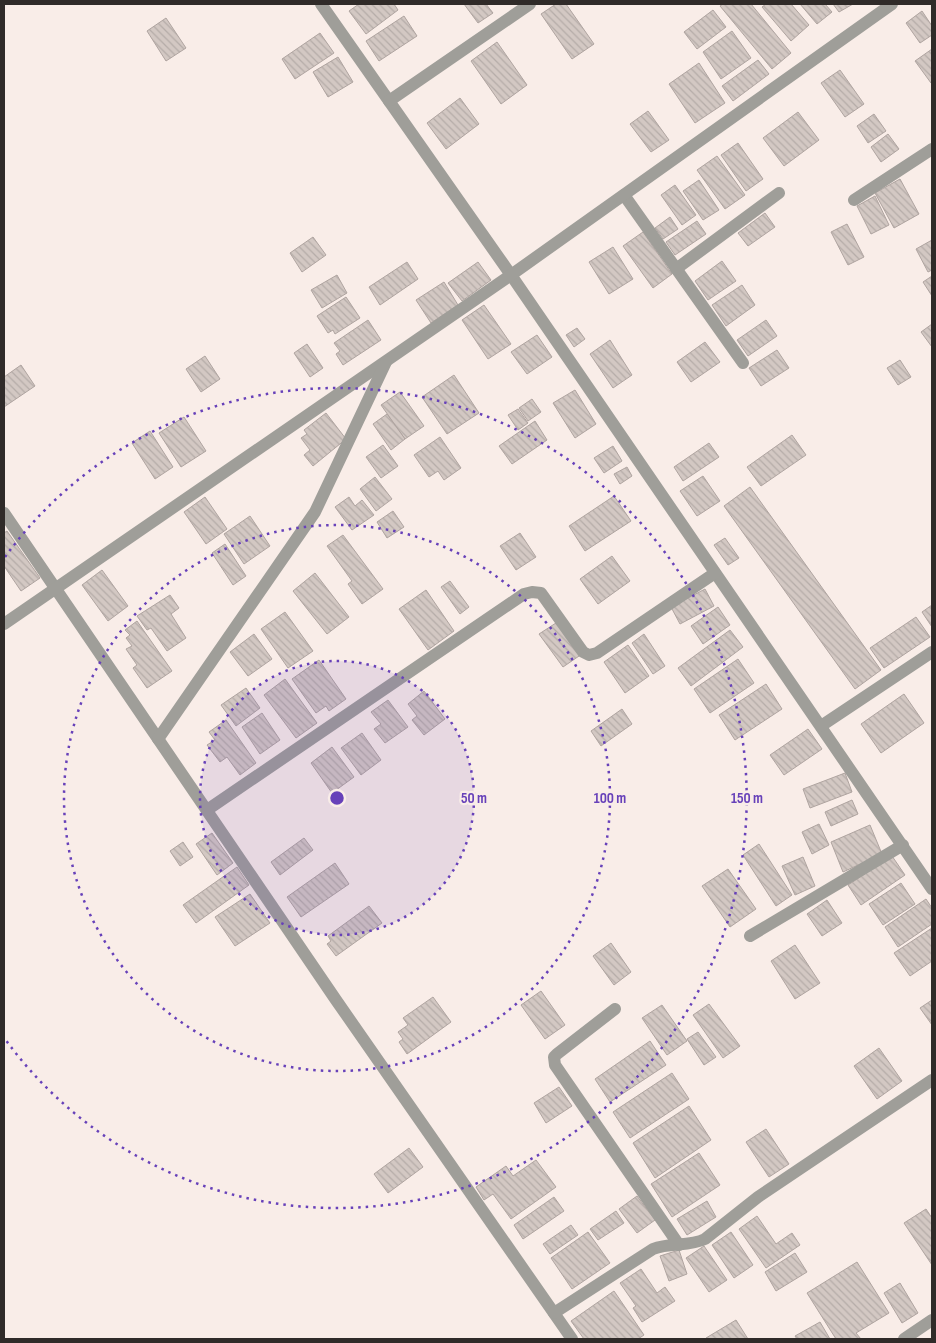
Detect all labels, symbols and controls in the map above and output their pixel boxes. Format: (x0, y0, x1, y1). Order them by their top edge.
centre of rings (328, 789, 346, 807)
text: 50 m (461, 789, 487, 808)
text: 100 m (594, 789, 626, 808)
text: 150 m (731, 789, 763, 808)

